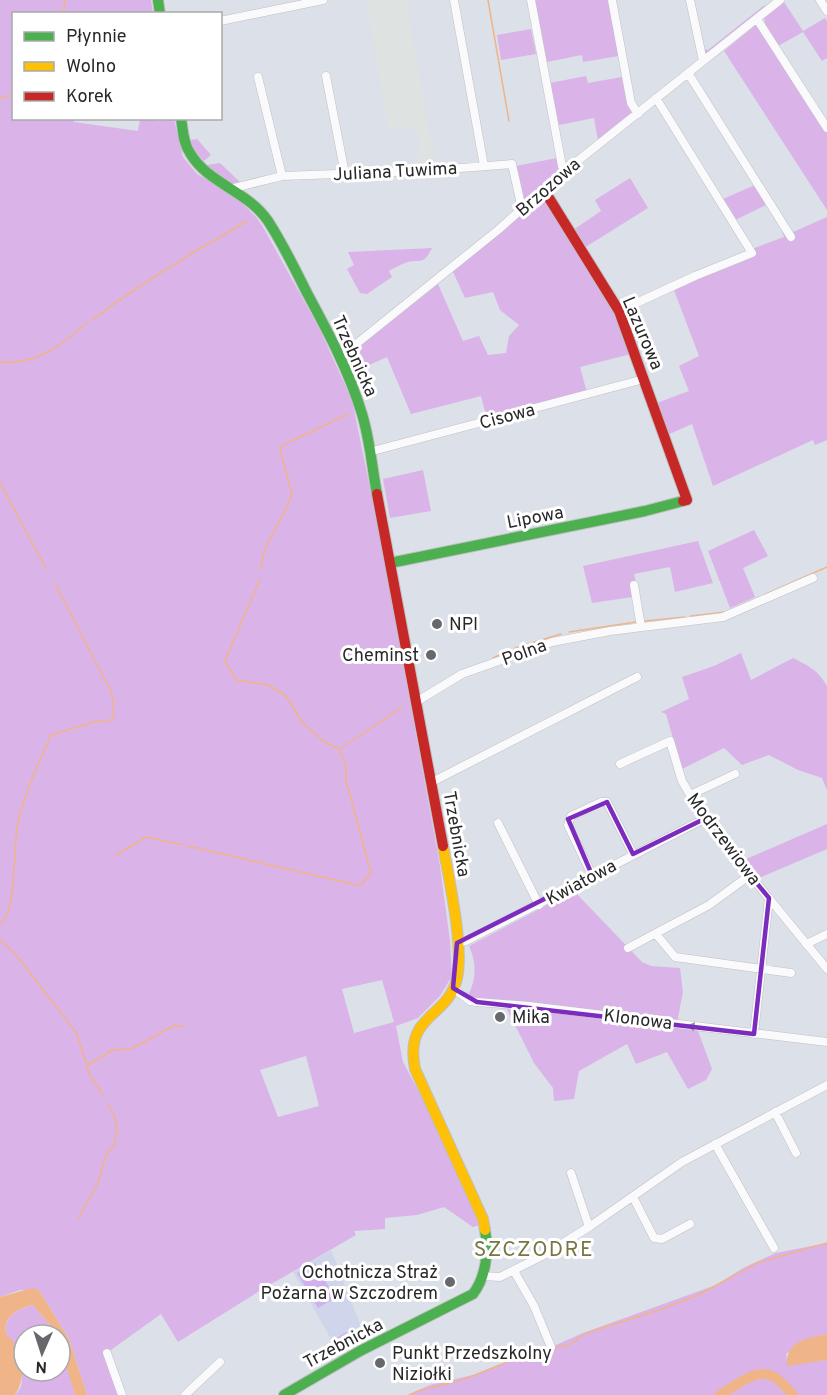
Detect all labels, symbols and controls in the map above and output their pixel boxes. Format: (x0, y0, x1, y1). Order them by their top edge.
legend (12, 12, 222, 120)
text: Płynnie (66, 26, 127, 49)
text: Wolno (66, 56, 116, 79)
text: Korek (66, 86, 113, 109)
street label: Brzozowa (512, 154, 586, 223)
street label: Juliana Tuwima (332, 158, 458, 187)
street label: Lazurowa (616, 293, 667, 374)
street label: Trzebnicka (326, 312, 382, 401)
street label: Cisowa (477, 399, 538, 436)
street label: Lipowa (505, 502, 566, 535)
place label: NPI (449, 614, 478, 637)
marker: NPI (430, 617, 444, 631)
street label: Polna (499, 635, 550, 672)
place label: Cheminst (342, 645, 419, 668)
marker: Cheminst (424, 648, 438, 662)
street label: Modrzewiowa (681, 789, 765, 891)
street label: Trzebnicka (437, 790, 474, 879)
street label: Kwiatowa (543, 855, 621, 911)
street label: Klonowa (602, 1005, 673, 1036)
place label: Mika (512, 1007, 550, 1030)
marker: Mika (493, 1010, 507, 1024)
one-way arrow (687, 1022, 706, 1031)
district label: SZCZODRE (474, 1237, 594, 1264)
place label: Ochotnicza Straż Pożarna w Szczodrem (260, 1262, 438, 1306)
marker: Ochotnicza Straż Pożarna w Szczodrem (443, 1275, 457, 1289)
street label: Trzebnicka (300, 1314, 387, 1375)
north arrow (12, 1323, 72, 1383)
place label: Punkt Przedszkolny Niziołki (392, 1343, 552, 1387)
text: N (35, 1356, 48, 1376)
marker: Punkt Przedszkolny Niziołki (373, 1356, 387, 1370)

